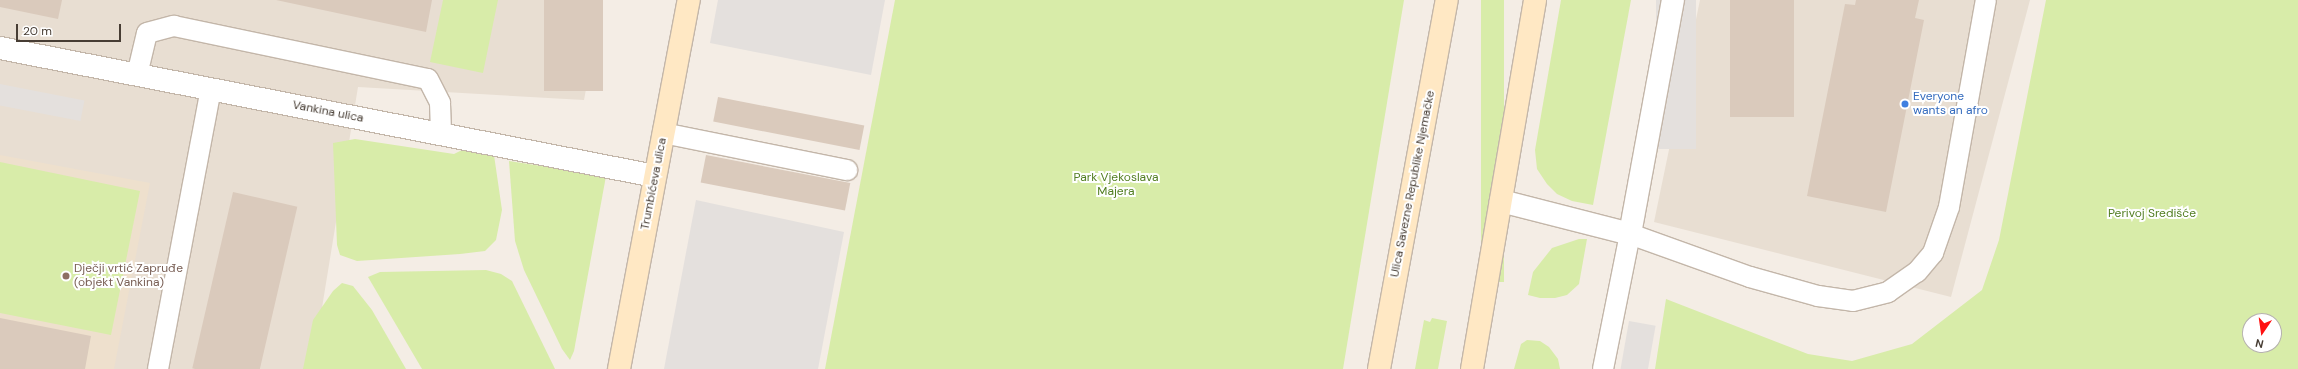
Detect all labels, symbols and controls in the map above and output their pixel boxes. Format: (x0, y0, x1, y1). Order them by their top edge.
scale bar (18, 16, 123, 42)
text: 20 m (23, 23, 52, 39)
street label: Ulica Savezne Republike Njemačke (1388, 90, 1438, 278)
place label: Everyone wants an afro (1913, 90, 1988, 118)
street label: Vankina ulica (291, 98, 365, 126)
marker: Everyone wants an afro (1900, 99, 1910, 109)
street label: Trumbićeva ulica (638, 137, 670, 231)
park label: Park Vjekoslava Majera (1074, 171, 1158, 199)
park label: Perivoj Središće (2108, 207, 2196, 221)
place label: Dječji vrtić Zapruđe (objekt Vankina) (74, 262, 183, 290)
marker: Dječji vrtić Zapruđe (objekt Vankina) (61, 271, 71, 281)
north arrow (2242, 313, 2282, 353)
text: N (2254, 336, 2265, 351)

